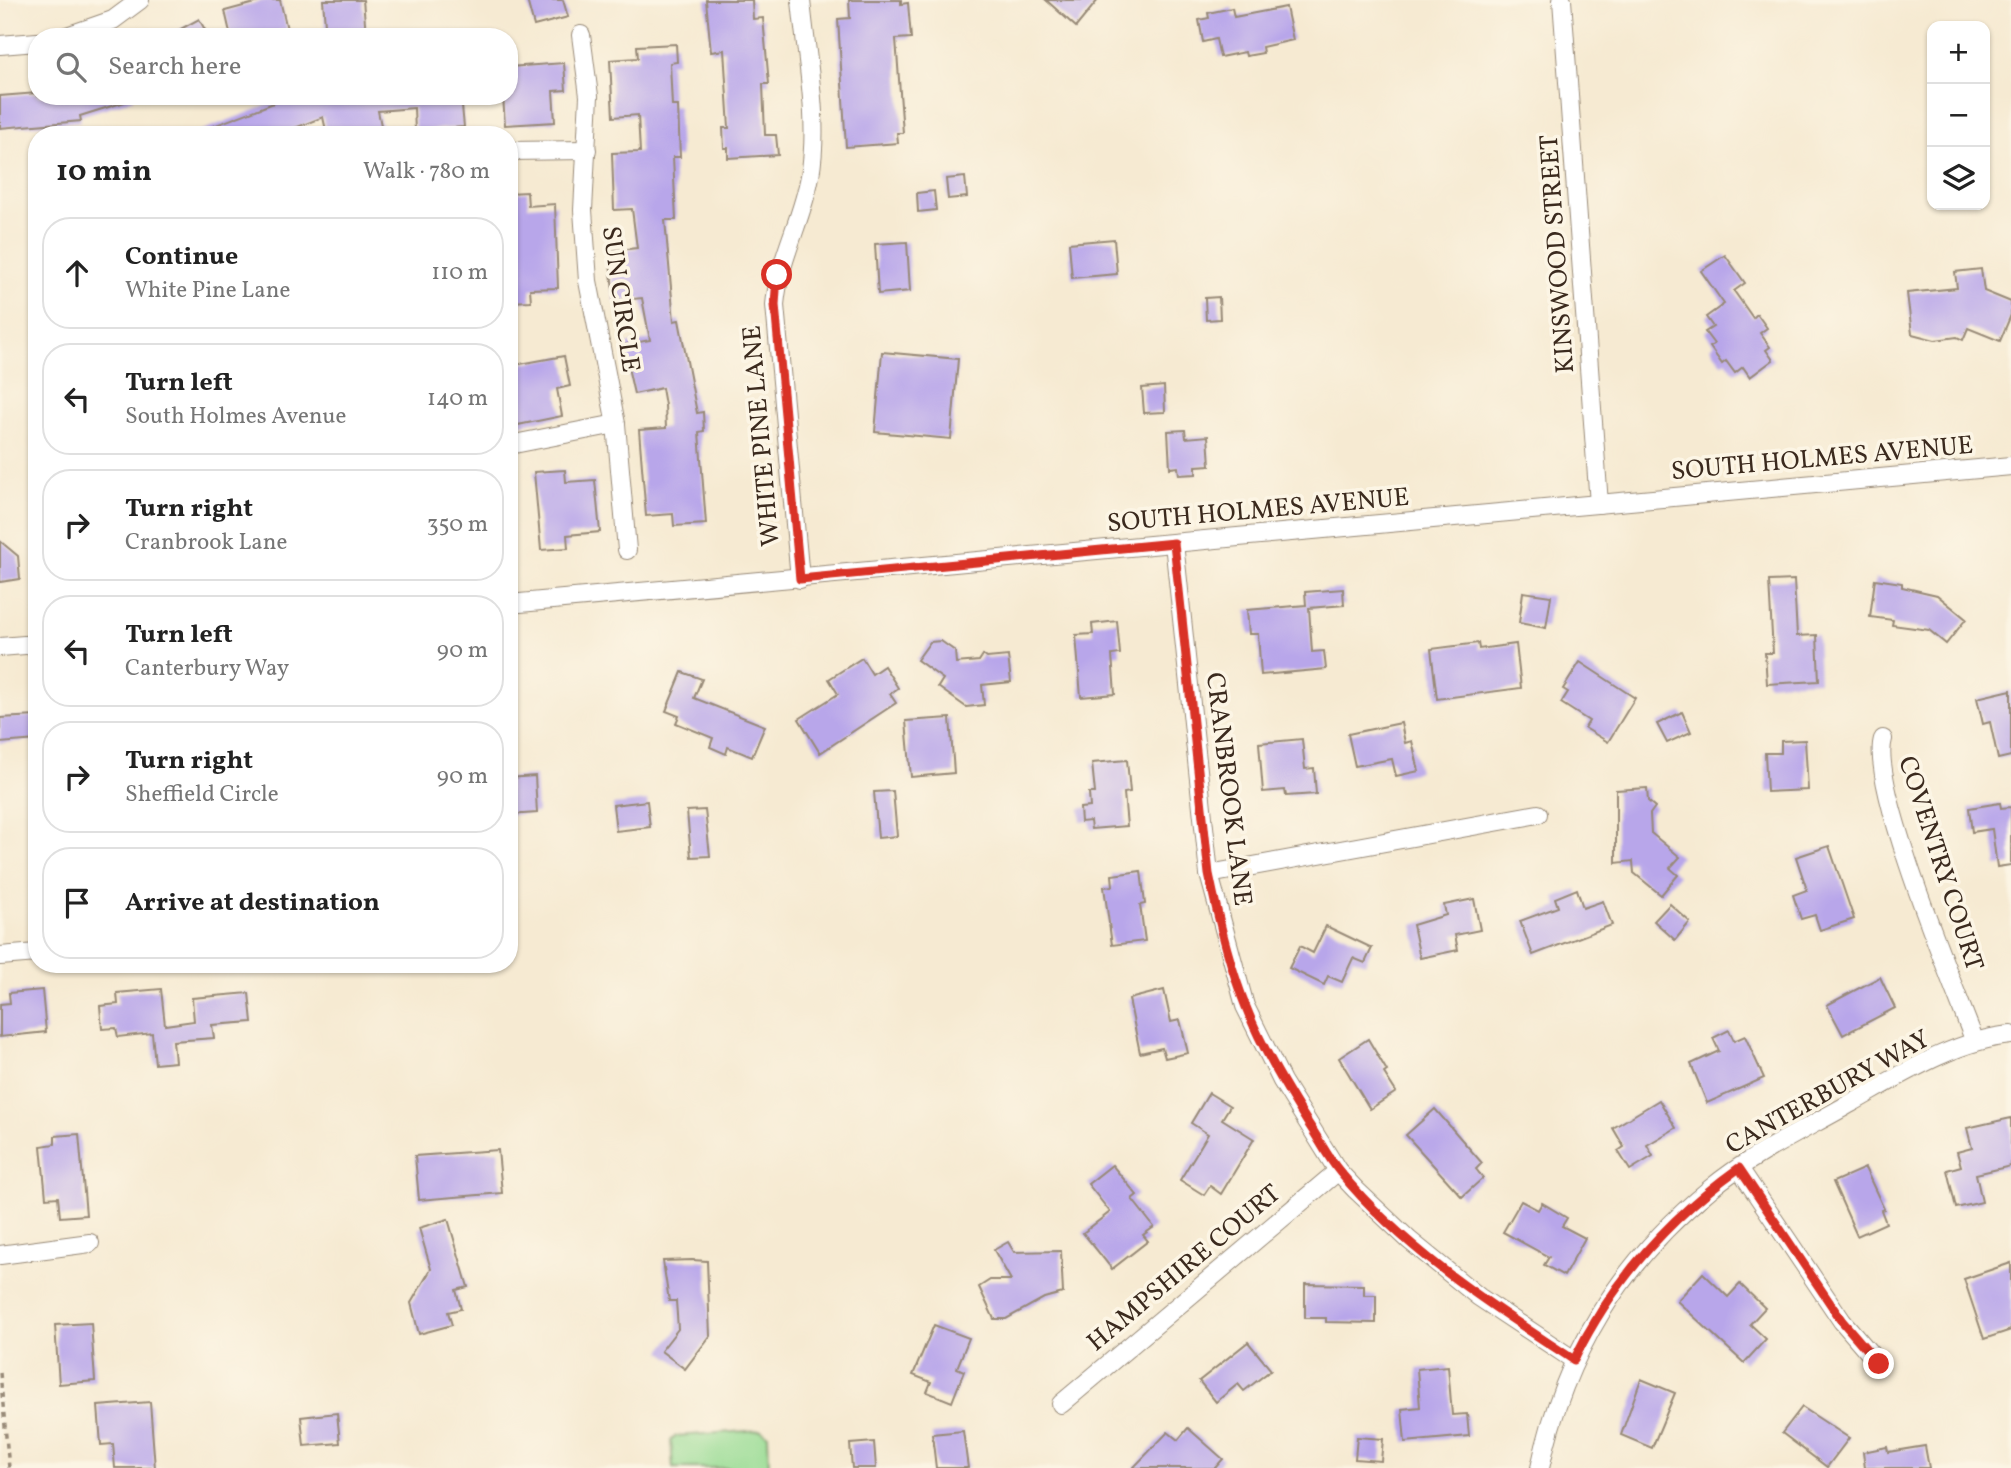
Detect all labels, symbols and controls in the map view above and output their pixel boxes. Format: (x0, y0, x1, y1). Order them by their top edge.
map controls (1927, 21, 1990, 210)
button: + (1927, 21, 1990, 84)
search box (28, 28, 518, 105)
icon: search (52, 48, 90, 86)
text: Search here (108, 49, 241, 85)
button: − (1927, 84, 1990, 147)
street label: KINSWOOD STREET (1532, 133, 1584, 375)
button: layers (1927, 147, 1990, 210)
text: 10 min (56, 151, 152, 193)
text: Walk · 780 m (363, 156, 490, 188)
street label: SUN CIRCLE (592, 224, 648, 375)
text: Continue (125, 239, 238, 275)
icon: ahead (58, 254, 96, 292)
text: 110 m (431, 257, 488, 289)
route start (761, 259, 792, 290)
text: White Pine Lane (125, 275, 290, 307)
street label: WHITE PINE LANE (734, 324, 790, 548)
text: Turn left (125, 365, 233, 401)
icon: left (58, 380, 96, 418)
text: 140 m (427, 383, 488, 415)
text: South Holmes Avenue (125, 401, 346, 433)
street label: SOUTH HOLMES AVENUE (1670, 428, 1975, 490)
street label: SOUTH HOLMES AVENUE (1106, 480, 1411, 542)
text: Turn right (125, 491, 253, 527)
icon: right (58, 506, 96, 544)
text: 350 m (427, 509, 488, 541)
text: Cranbrook Lane (125, 527, 287, 559)
text: Turn left (125, 617, 233, 653)
icon: left (58, 632, 96, 670)
text: 90 m (437, 635, 488, 667)
text: Canterbury Way (125, 653, 289, 685)
street label: CRANBROOK LANE (1196, 670, 1260, 908)
text: Turn right (125, 743, 253, 779)
street label: COVENTRY COURT (1888, 752, 1992, 976)
icon: right (58, 758, 96, 796)
text: 90 m (437, 761, 488, 793)
text: Sheffield Circle (125, 779, 279, 811)
icon: arrive (58, 884, 96, 922)
text: Arrive at destination (125, 885, 380, 921)
street label: CANTERBURY WAY (1719, 1022, 1937, 1164)
street label: HAMPSHIRE COURT (1080, 1177, 1289, 1360)
route end (1863, 1348, 1894, 1379)

